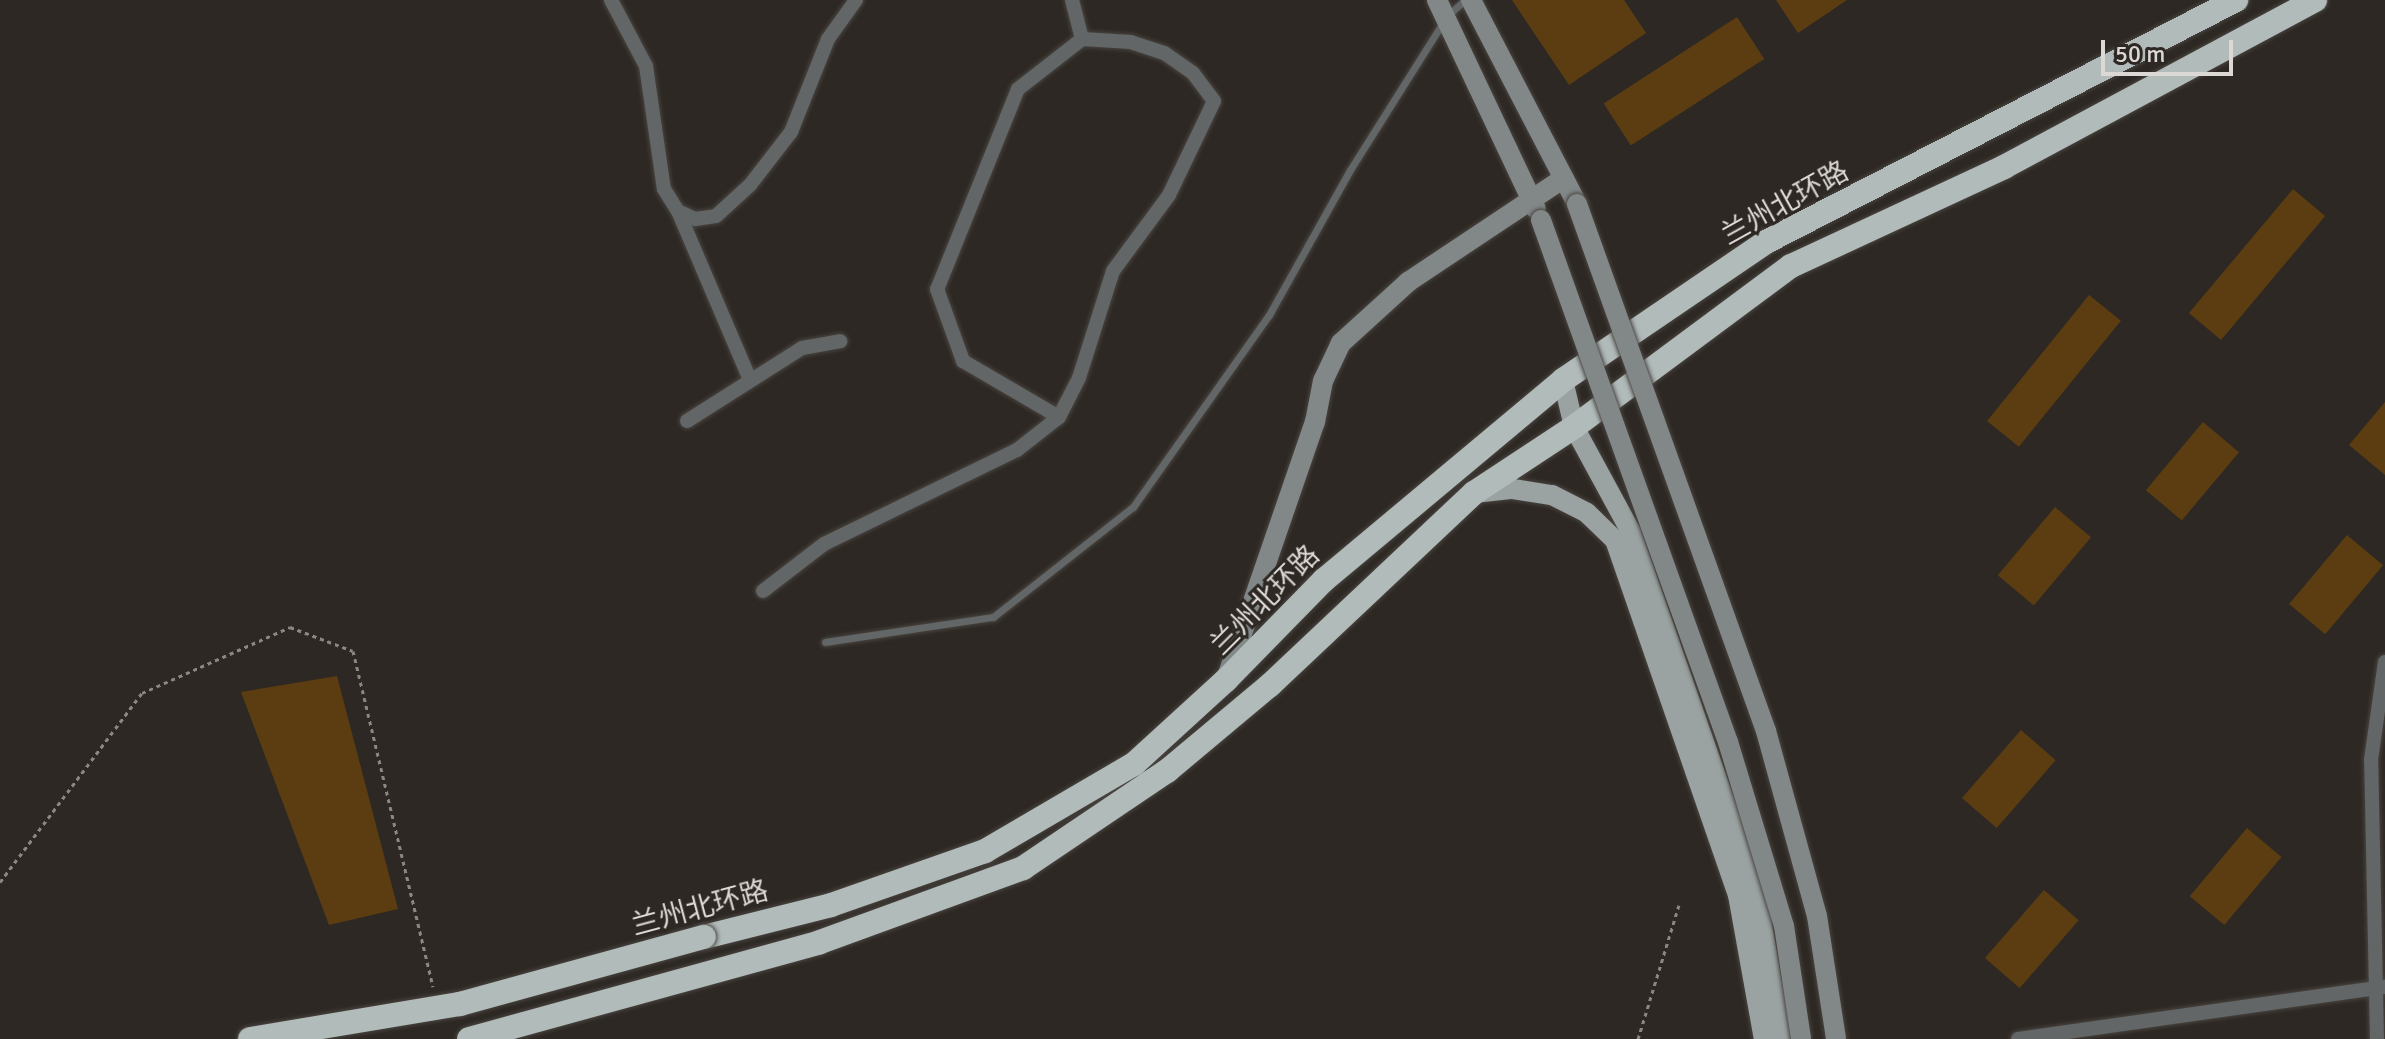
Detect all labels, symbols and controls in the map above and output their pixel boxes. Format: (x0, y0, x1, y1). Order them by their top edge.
scale bar (2105, 24, 2237, 74)
text: 50 m (2115, 39, 2165, 69)
street label: 兰州北环路 (1716, 154, 1854, 252)
street label: 兰州北环路 (1204, 539, 1326, 661)
street label: 兰州北环路 (628, 874, 772, 942)

